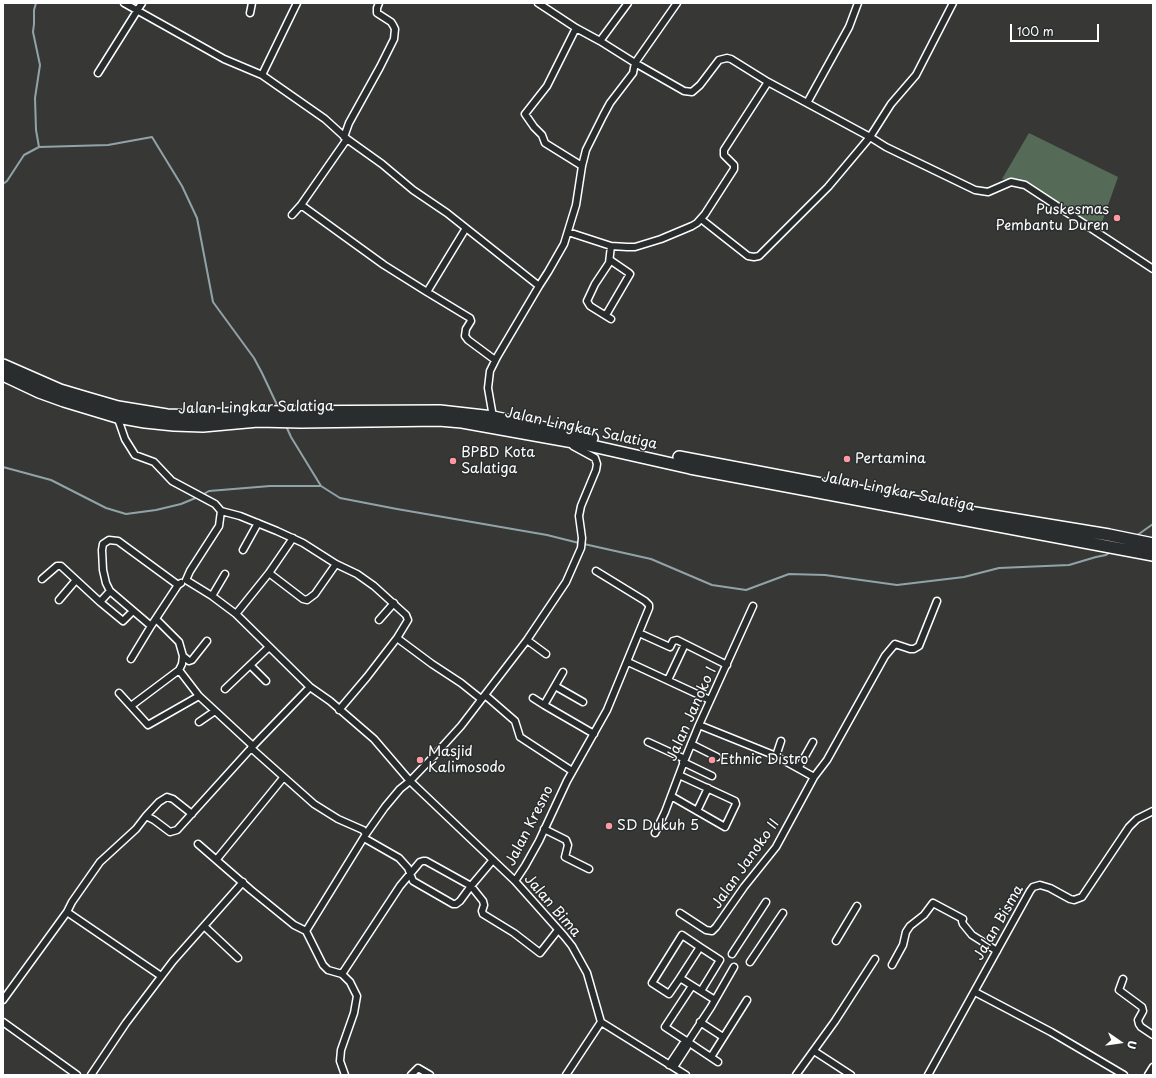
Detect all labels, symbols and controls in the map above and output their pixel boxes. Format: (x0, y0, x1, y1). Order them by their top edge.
scale bar (1012, 16, 1101, 42)
text: 100 m (1017, 22, 1054, 40)
place label: Puskesmas Pembantu Duren (996, 202, 1109, 234)
marker: Puskesmas Pembantu Duren (1112, 213, 1122, 223)
street label: Jalan Lingkar Salatiga (178, 398, 334, 418)
street label: Jalan Lingkar Salatiga (503, 405, 659, 453)
place label: BPBD Kota Salatiga (461, 445, 535, 478)
place label: Pertamina (855, 451, 926, 467)
marker: Pertamina (842, 454, 852, 464)
marker: BPBD Kota Salatiga (448, 456, 458, 466)
street label: Jalan Lingkar Salatiga (820, 469, 976, 515)
street label: Jalan Janoko I (664, 664, 720, 764)
place label: Masjid Kalimosodo (428, 744, 505, 776)
place label: Ethnic Distro (720, 752, 808, 768)
marker: Masjid Kalimosodo (415, 755, 425, 765)
marker: Ethnic Distro (707, 755, 717, 765)
street label: Jalan Kresno (503, 783, 557, 869)
street label: Jalan Janoko II (709, 816, 783, 912)
place label: SD Dukuh 5 (617, 818, 699, 834)
marker: SD Dukuh 5 (604, 821, 614, 831)
street label: Jalan Bima (520, 871, 584, 941)
street label: Jalan Bisma (971, 882, 1027, 964)
north arrow (1100, 1022, 1140, 1062)
text: U (1123, 1039, 1141, 1051)

